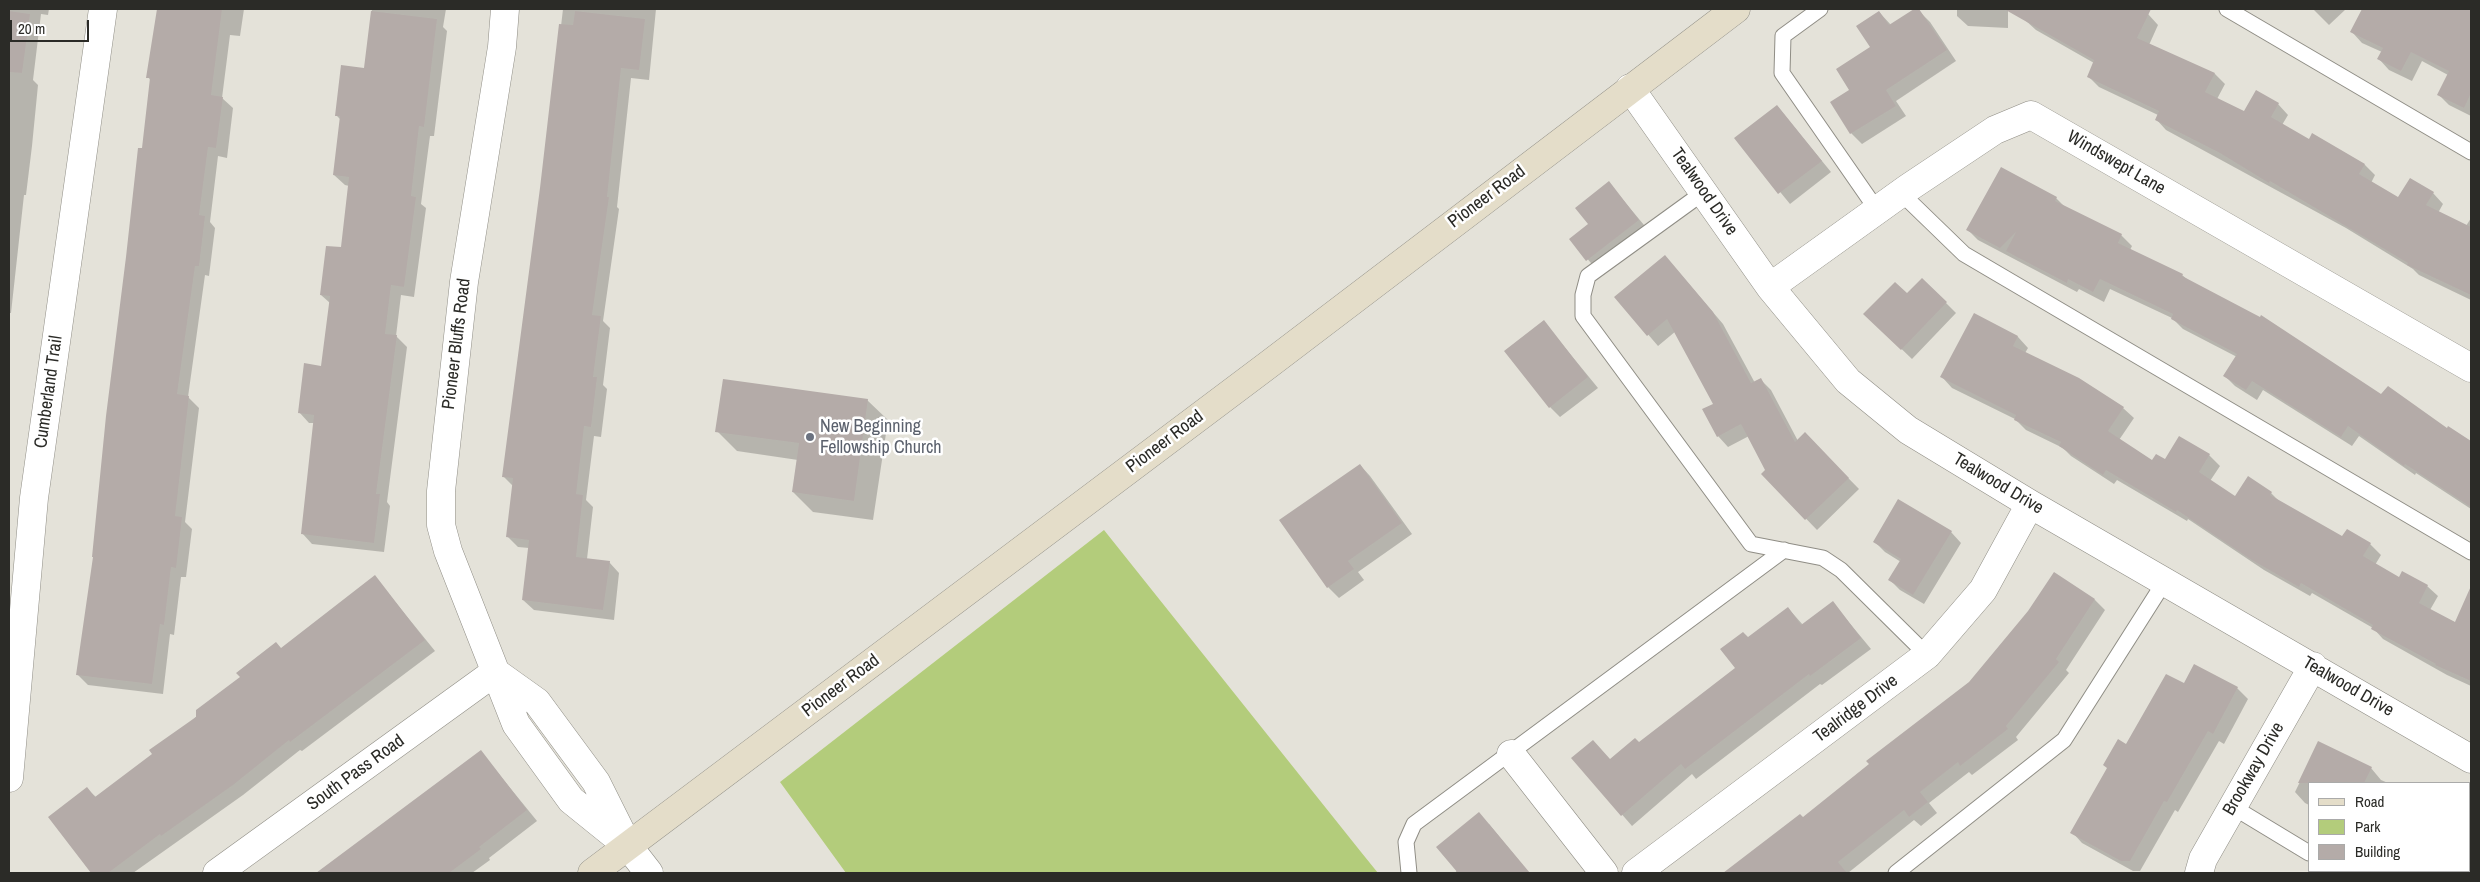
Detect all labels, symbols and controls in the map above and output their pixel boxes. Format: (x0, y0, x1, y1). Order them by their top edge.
scale bar (12, 10, 91, 42)
text: 20 m (18, 18, 45, 39)
street label: Windswept Lane (2063, 126, 2169, 200)
street label: Tealwood Drive (1666, 144, 1742, 240)
street label: Pioneer Road (1444, 161, 1530, 233)
street label: Pioneer Bluffs Road (438, 277, 476, 411)
street label: Cumberland Trail (30, 334, 68, 450)
street label: Pioneer Road (1122, 406, 1208, 478)
place label: New Beginning Fellowship Church (820, 416, 941, 458)
marker: New Beginning Fellowship Church (804, 431, 816, 443)
street label: Tealwood Drive (1949, 449, 2047, 519)
street label: Pioneer Road (798, 650, 884, 722)
street label: Tealwood Drive (2299, 652, 2397, 722)
street label: Tealridge Drive (1810, 670, 1902, 748)
street label: Brookway Drive (2219, 718, 2289, 820)
street label: South Pass Road (303, 731, 409, 815)
legend (2308, 782, 2470, 872)
text: Road (2355, 791, 2384, 812)
text: Park (2355, 816, 2380, 837)
text: Building (2355, 841, 2400, 862)

